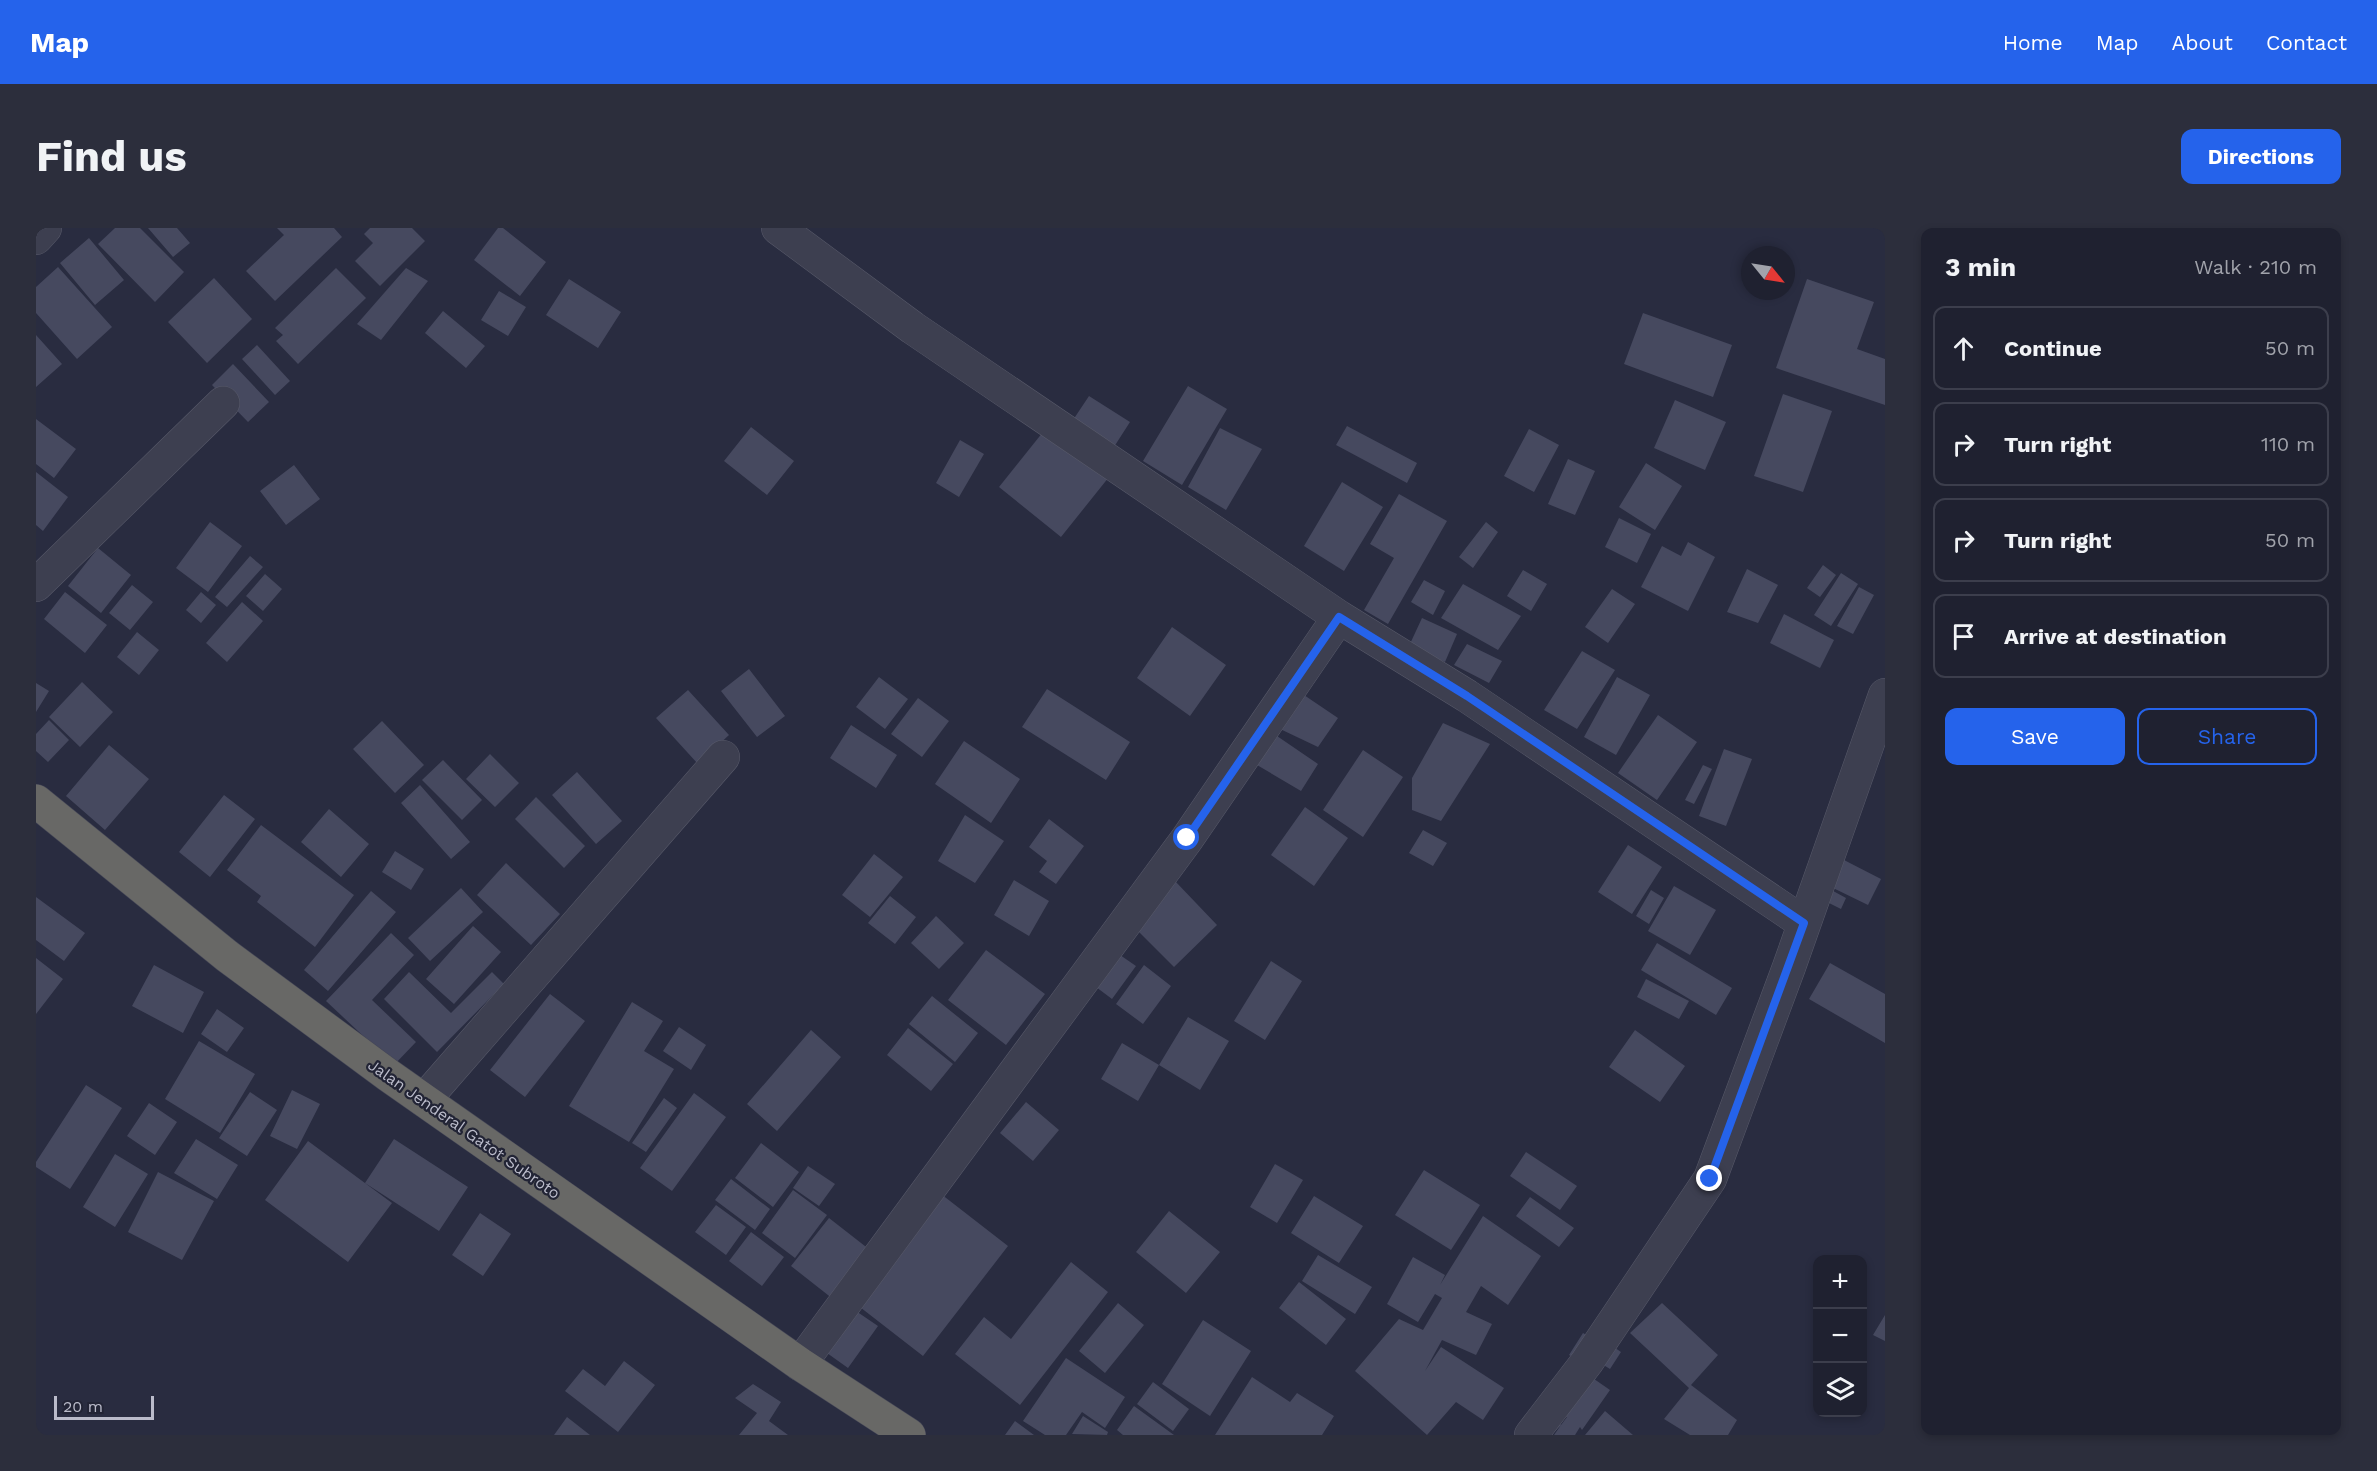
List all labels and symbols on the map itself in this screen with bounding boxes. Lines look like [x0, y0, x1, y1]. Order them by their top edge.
north arrow [1741, 246, 1795, 300]
route start [1173, 824, 1199, 850]
street label: Jalan Jenderal Gatot Subroto [364, 1055, 564, 1203]
route end [1696, 1165, 1722, 1191]
scale bar [54, 1393, 154, 1420]

